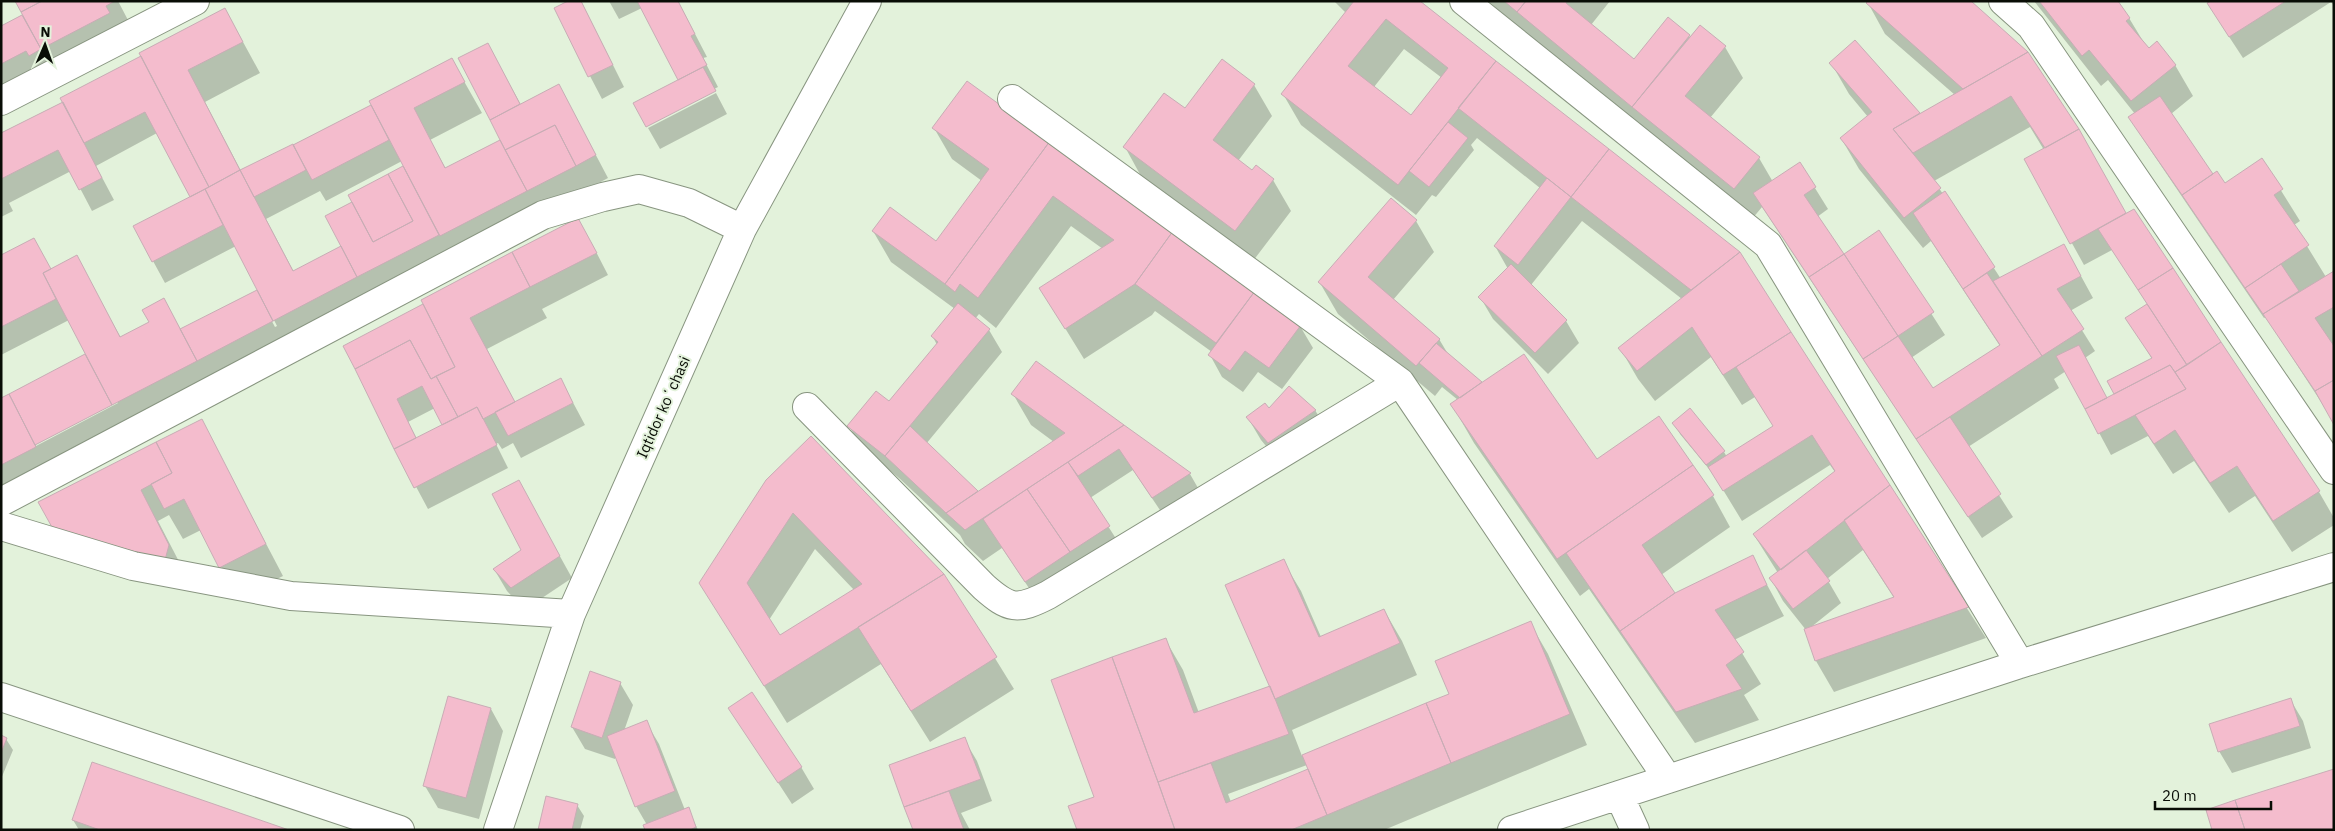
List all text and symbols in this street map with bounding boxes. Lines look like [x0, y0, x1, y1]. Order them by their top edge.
north arrow [20, 20, 70, 70]
text: N [40, 23, 51, 41]
street label: Iqtidor koʻchasi [632, 353, 694, 461]
scale bar [2155, 778, 2271, 810]
text: 20 m [2162, 786, 2197, 805]

